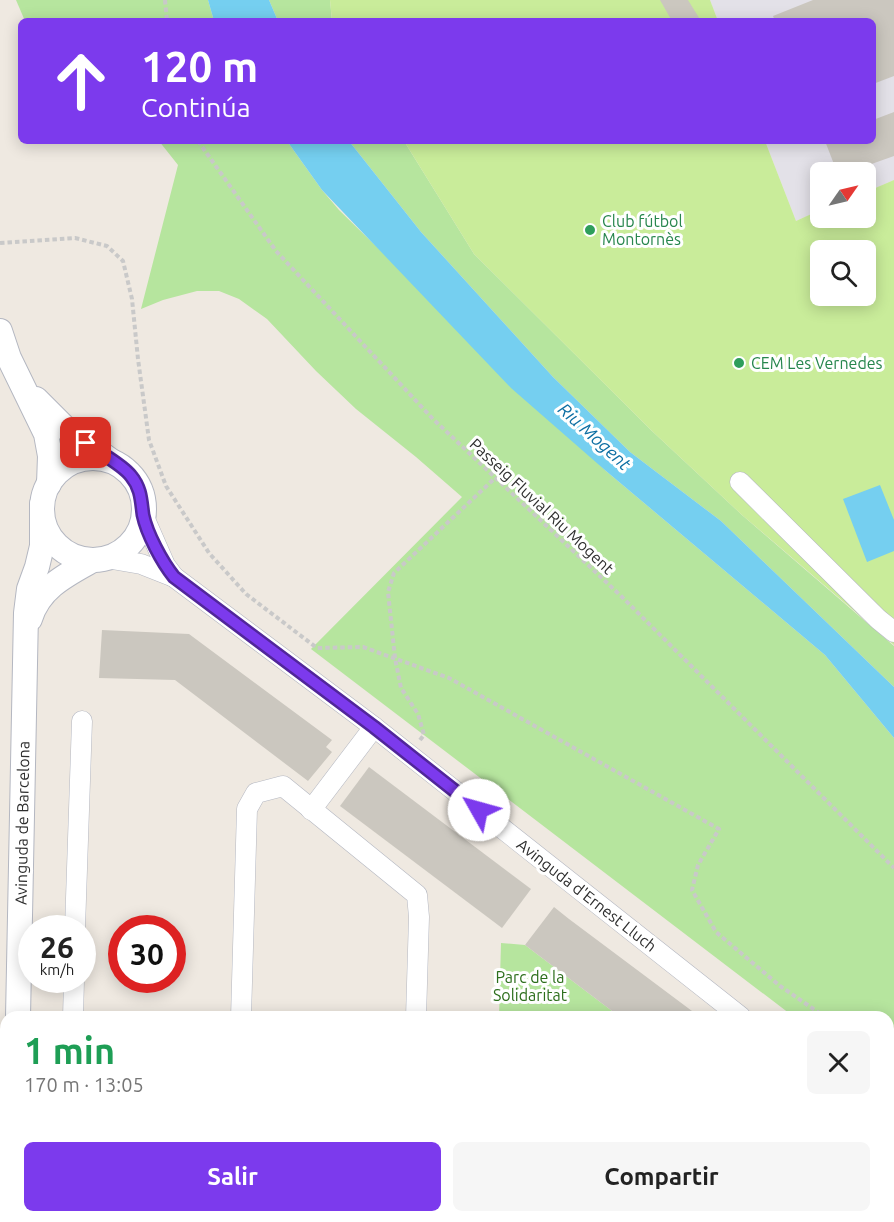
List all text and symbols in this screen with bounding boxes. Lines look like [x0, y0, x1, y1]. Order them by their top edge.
icon: ahead [42, 42, 120, 120]
text: 120 m [141, 43, 258, 90]
text: Continúa [141, 92, 251, 122]
north arrow [810, 162, 876, 228]
map controls [810, 162, 876, 306]
place label: Club fútbol Montornès [602, 212, 683, 248]
marker: Club fútbol Montornès [583, 223, 597, 237]
button: search [810, 240, 876, 306]
place label: CEM Les Vernedes [751, 354, 883, 372]
marker: CEM Les Vernedes [732, 356, 746, 370]
water label: Riu Mogent [555, 398, 636, 474]
pin [60, 417, 111, 468]
icon: arrive [69, 426, 102, 459]
street label: Passeig Fluvial Riu Mogent [466, 435, 618, 578]
street label: Avinguda de Barcelona [12, 741, 32, 905]
position arrow [447, 778, 511, 842]
street label: Avinguda d'Ernest Lluch [514, 835, 660, 955]
speed limit sign: 30 [108, 915, 186, 993]
text: 26 [40, 930, 74, 964]
text: km/h [40, 961, 74, 978]
park label: Parc de la Solidaritat [493, 968, 568, 1004]
text: 1 min [24, 1030, 115, 1071]
button: close [807, 1031, 870, 1094]
text: 170 m · 13:05 [24, 1073, 144, 1096]
button: Salir [24, 1142, 441, 1211]
button: Compartir [453, 1142, 870, 1211]

